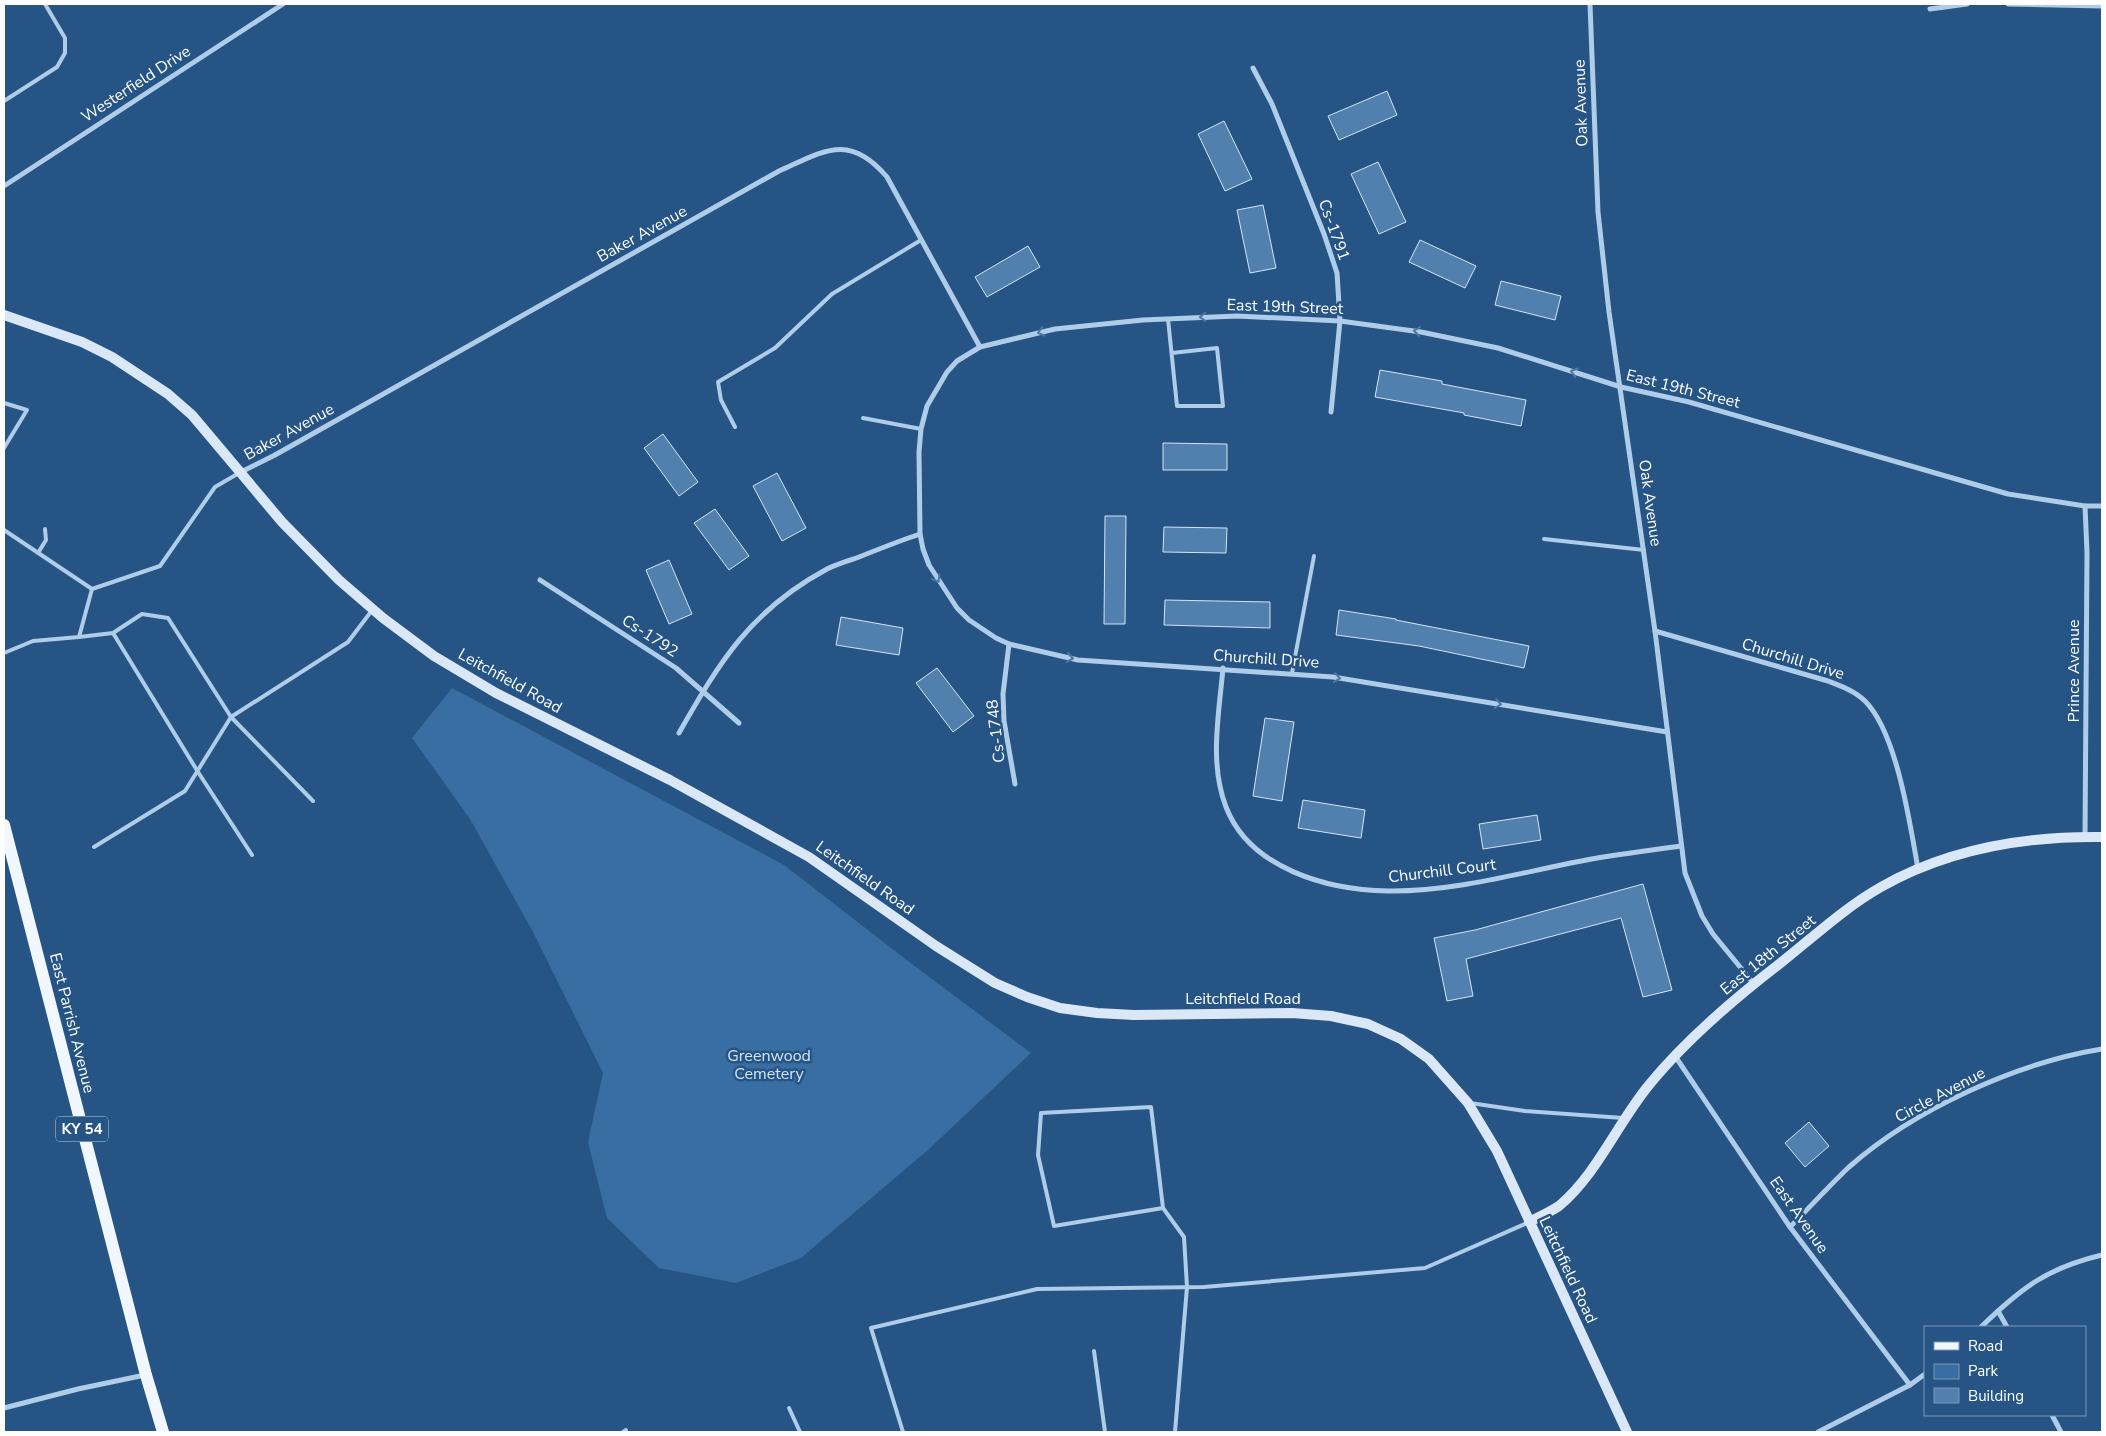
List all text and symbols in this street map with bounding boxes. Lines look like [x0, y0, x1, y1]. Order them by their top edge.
street label: Westerfield Drive [77, 40, 195, 128]
street label: Oak Avenue [1568, 59, 1594, 147]
street label: Cs-1791 [1313, 196, 1355, 264]
street label: Baker Avenue [593, 200, 691, 268]
street label: East 19th Street [1226, 294, 1344, 320]
one-way arrow [1199, 312, 1207, 323]
one-way arrow [1037, 326, 1046, 337]
one-way arrow [1413, 327, 1422, 337]
street label: East 19th Street [1624, 364, 1743, 414]
one-way arrow [1571, 368, 1579, 378]
street label: Baker Avenue [240, 398, 338, 466]
street label: Oak Avenue [1633, 458, 1667, 548]
one-way arrow [931, 573, 941, 582]
street label: Cs-1792 [617, 609, 683, 663]
street label: Prince Avenue [2063, 620, 2085, 722]
street label: Churchill Drive [1739, 633, 1847, 685]
street label: Leitchfield Road [454, 643, 566, 719]
street label: Churchill Drive [1212, 644, 1320, 674]
one-way arrow [1066, 653, 1075, 663]
one-way arrow [1333, 672, 1342, 682]
street label: Cs-1748 [981, 698, 1011, 764]
one-way arrow [1493, 698, 1502, 708]
street label: Leitchfield Road [811, 836, 919, 920]
street label: Churchill Court [1387, 853, 1497, 889]
street label: East 18th Street [1716, 909, 1821, 1000]
street label: East Parrish Avenue [44, 951, 100, 1095]
street label: Leitchfield Road [1185, 988, 1301, 1010]
park label: Greenwood Cemetery [727, 1045, 811, 1085]
street label: Circle Avenue [1891, 1062, 1989, 1128]
road number: KY 54 [56, 1116, 108, 1142]
street label: East Avenue [1764, 1172, 1834, 1258]
street label: Leitchfield Road [1534, 1213, 1602, 1327]
legend [1924, 1326, 2086, 1416]
text: Road [1968, 1336, 2003, 1356]
text: Park [1968, 1361, 1998, 1381]
text: Building [1968, 1386, 2024, 1406]

